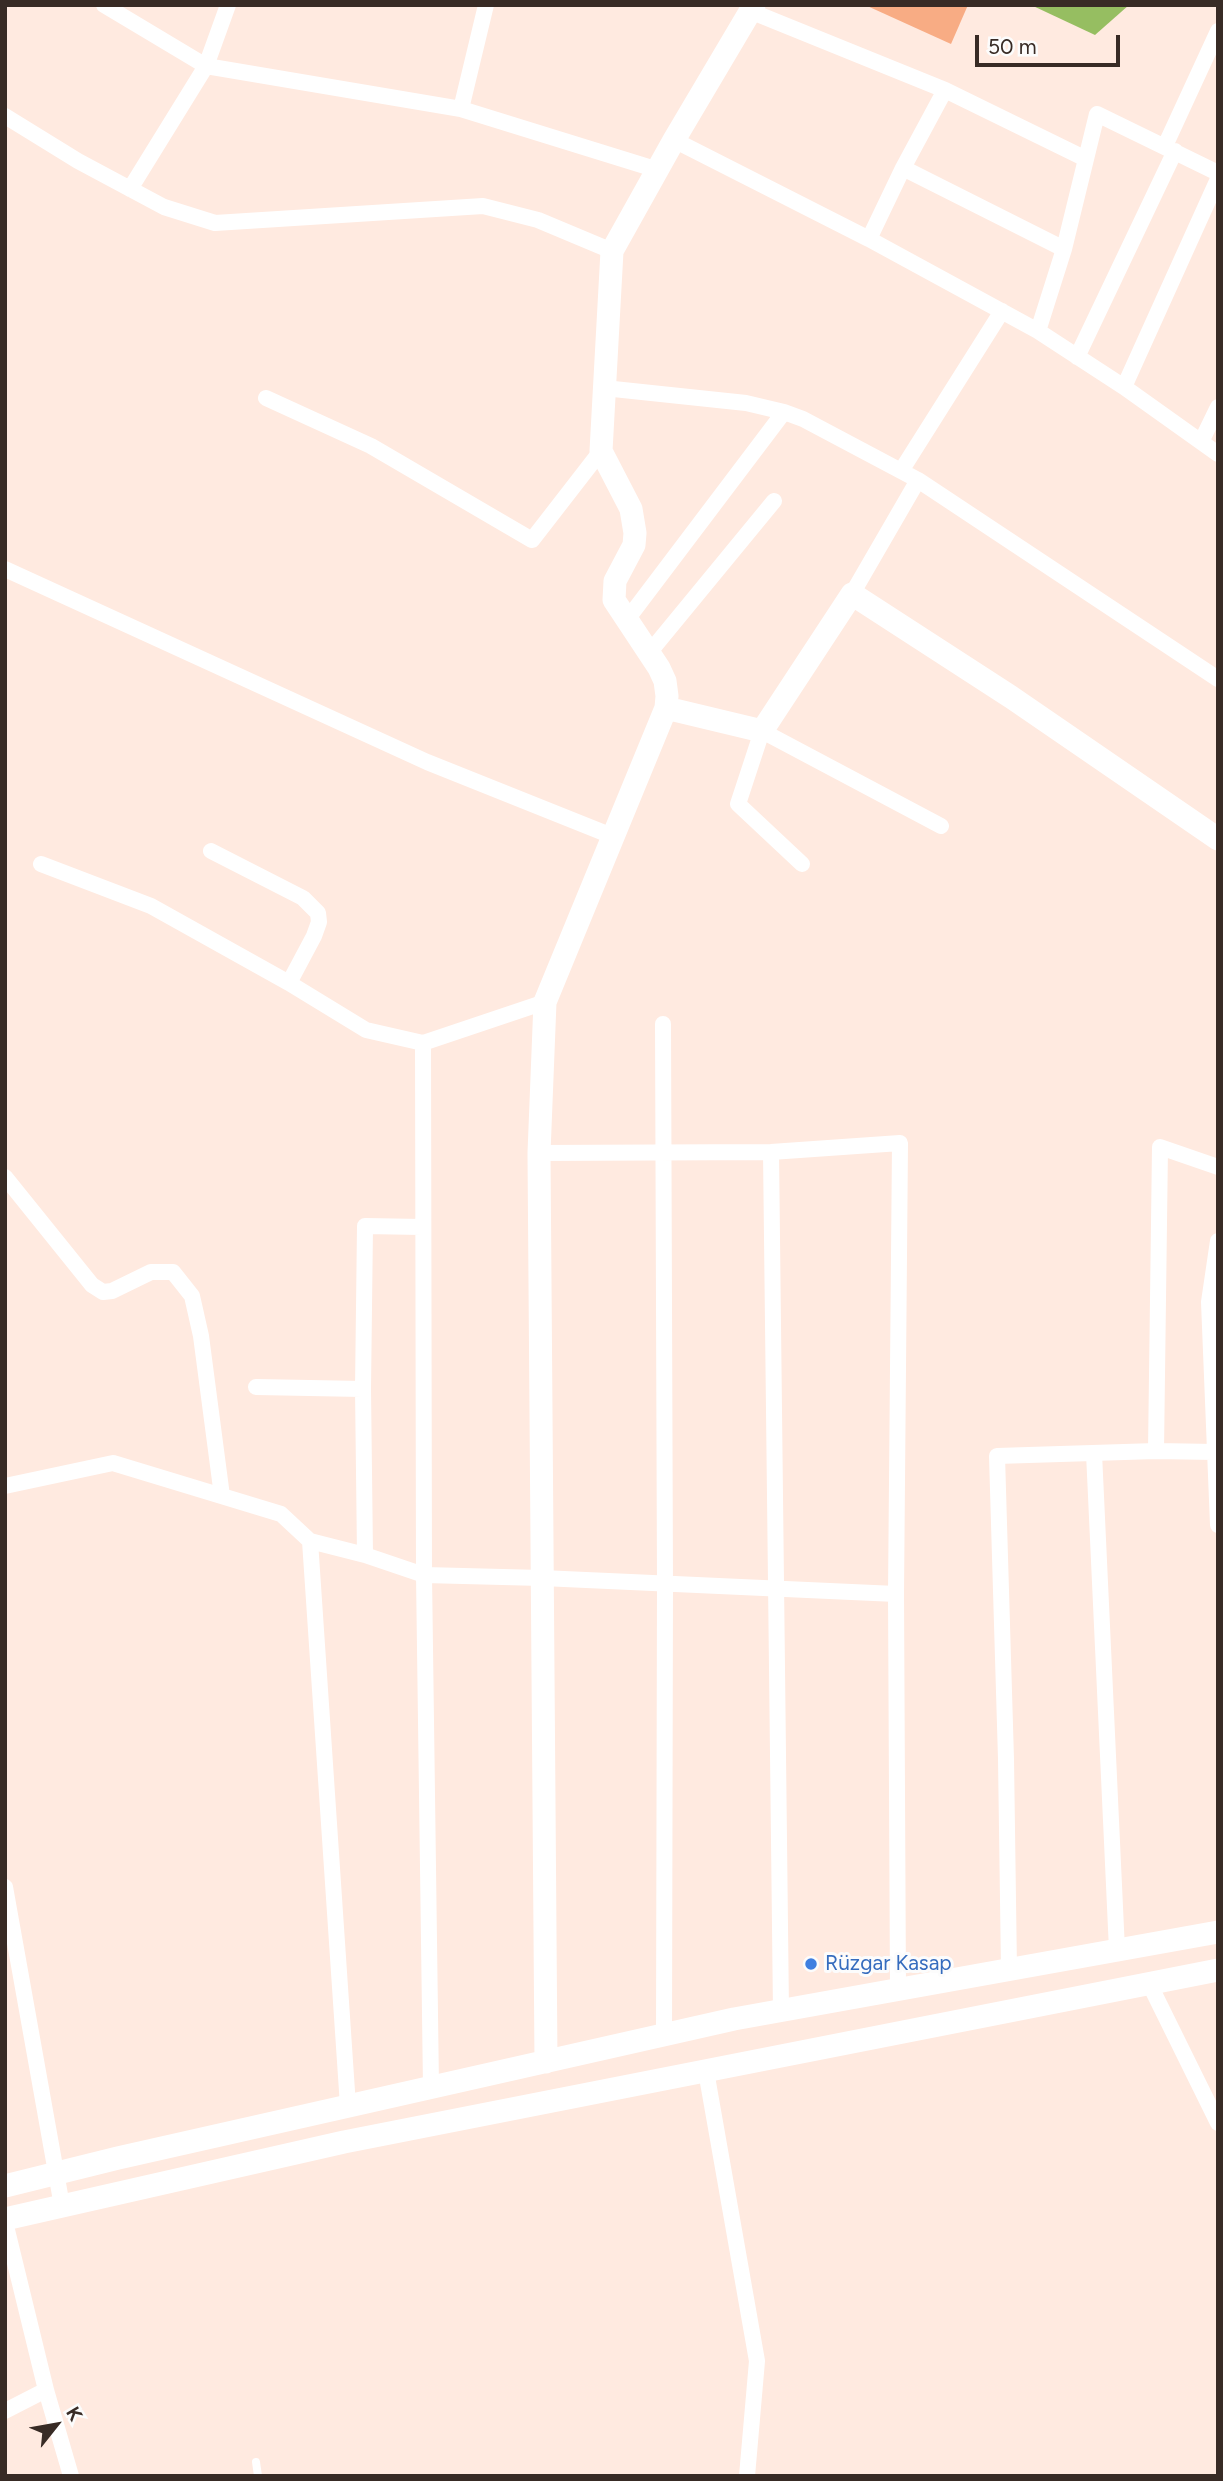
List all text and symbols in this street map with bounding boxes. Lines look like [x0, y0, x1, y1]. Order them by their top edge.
scale bar [978, 21, 1123, 65]
text: 50 m [988, 34, 1037, 59]
place label: Rüzgar Kasap [825, 1951, 952, 1977]
marker: Rüzgar Kasap [803, 1956, 819, 1972]
north arrow [21, 2390, 91, 2460]
text: K [61, 2403, 88, 2425]

